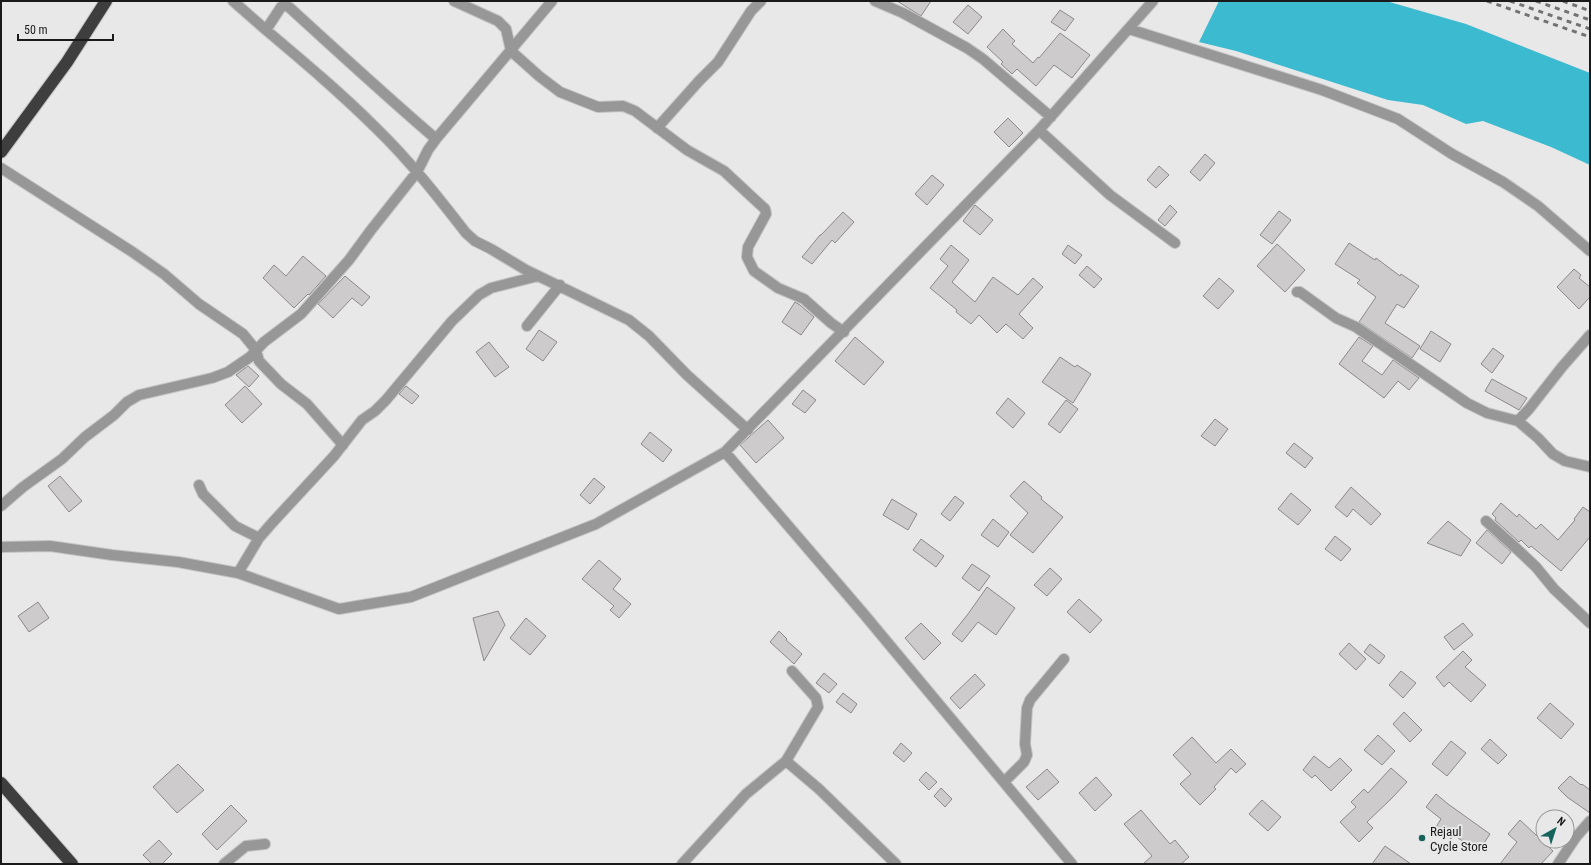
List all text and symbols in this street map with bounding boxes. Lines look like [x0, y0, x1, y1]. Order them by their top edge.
scale bar [18, 16, 113, 42]
text: 50 m [24, 23, 48, 37]
north arrow [1535, 809, 1575, 849]
text: N [1554, 814, 1568, 829]
place label: Rejaul Cycle Store [1430, 824, 1488, 854]
marker: Rejaul Cycle Store [1417, 833, 1427, 843]

